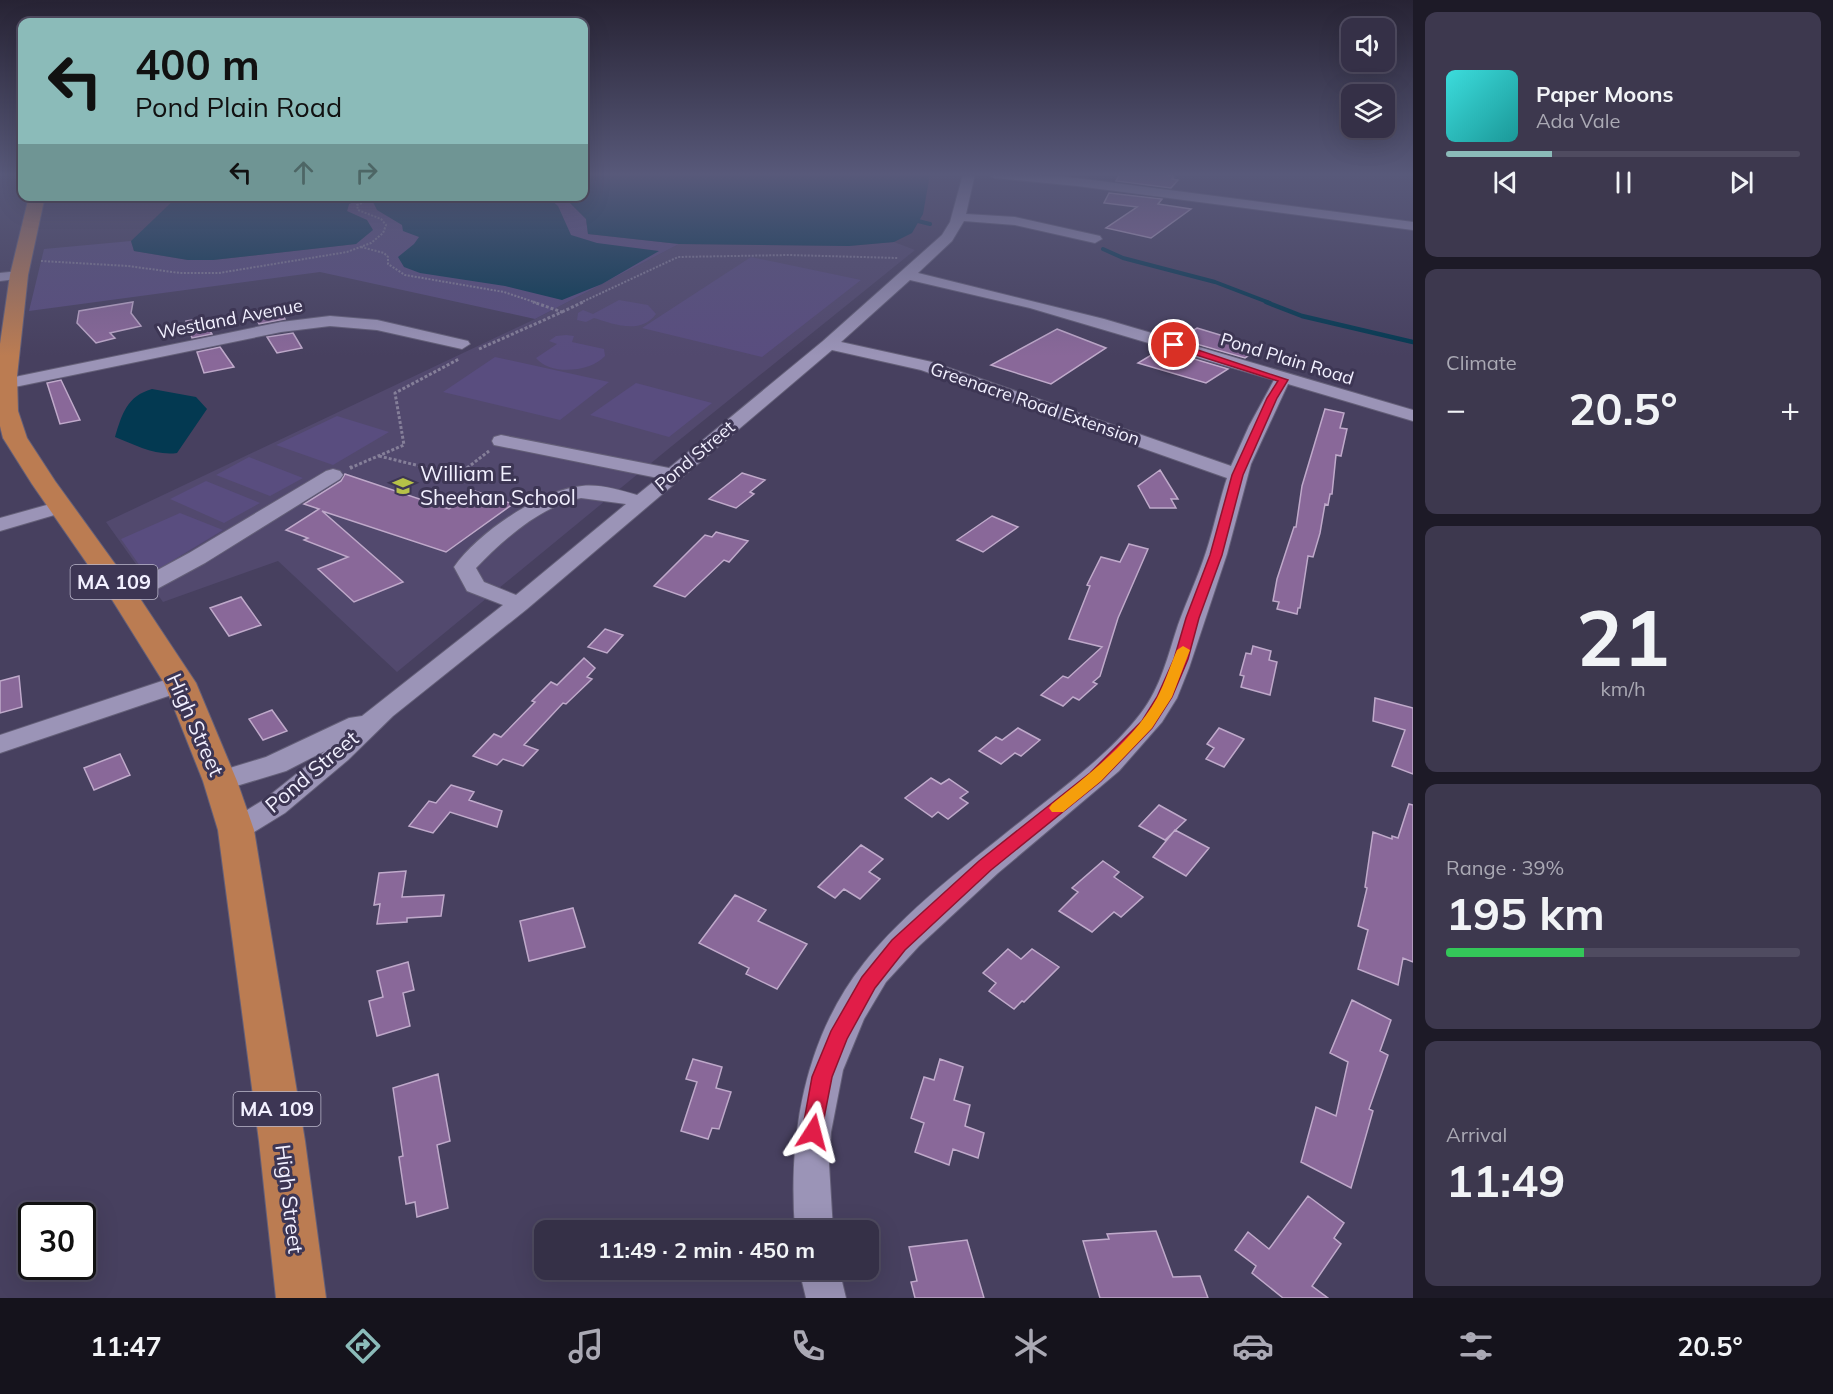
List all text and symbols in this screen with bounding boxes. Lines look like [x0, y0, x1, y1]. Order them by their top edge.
map controls [1341, 18, 1395, 138]
button: sound [1341, 18, 1395, 72]
text: 400 m [135, 38, 260, 91]
icon: left [36, 42, 114, 120]
text: Paper Moons [1536, 80, 1674, 108]
button: layers [1341, 84, 1395, 138]
text: Pond Plain Road [135, 90, 342, 124]
text: Ada Vale [1536, 108, 1620, 133]
icon: left [224, 156, 257, 189]
icon: ahead [287, 156, 320, 189]
icon: right [350, 156, 383, 189]
icon: previous [1489, 166, 1522, 199]
icon: pause [1607, 166, 1640, 199]
icon: next [1725, 166, 1758, 199]
street label: Westland Avenue [155, 293, 305, 344]
pin [1148, 319, 1199, 370]
street label: Pond Plain Road [1218, 327, 1357, 390]
icon: arrive [1157, 328, 1190, 361]
text: Climate [1446, 350, 1517, 375]
street label: Greenacre Road Extension [927, 357, 1143, 450]
text: 20.5° [1568, 380, 1678, 436]
text: − [1446, 388, 1466, 429]
text: + [1780, 388, 1800, 429]
street label: Pond Street [650, 415, 739, 496]
place label: William E. Sheehan School [420, 460, 576, 510]
school or university icon: William E. Sheehan School [391, 474, 415, 498]
road number: MA 109 [70, 565, 158, 599]
text: 21 [1576, 588, 1670, 686]
street label: High Street [162, 669, 230, 780]
text: km/h [1600, 676, 1646, 701]
street label: Pond Street [259, 725, 363, 818]
text: Range · 39% [1446, 855, 1564, 880]
text: 195 km [1446, 885, 1605, 941]
road number: MA 109 [234, 1092, 320, 1126]
position arrow [781, 1100, 845, 1164]
text: Arrival [1446, 1122, 1507, 1147]
street label: High Street [270, 1143, 310, 1255]
text: 11:49 [1446, 1152, 1565, 1208]
speed limit sign: 30 [18, 1202, 96, 1280]
text: 11:49 · 2 min · 450 m [598, 1236, 815, 1264]
icon: directions [342, 1325, 384, 1367]
icon: music [565, 1325, 607, 1367]
icon: phone [787, 1325, 829, 1367]
icon: climate [1010, 1325, 1052, 1367]
icon: car [1232, 1325, 1274, 1367]
icon: filters [1455, 1325, 1497, 1367]
text: 11:47 [90, 1329, 162, 1363]
text: 20.5° [1677, 1329, 1743, 1363]

